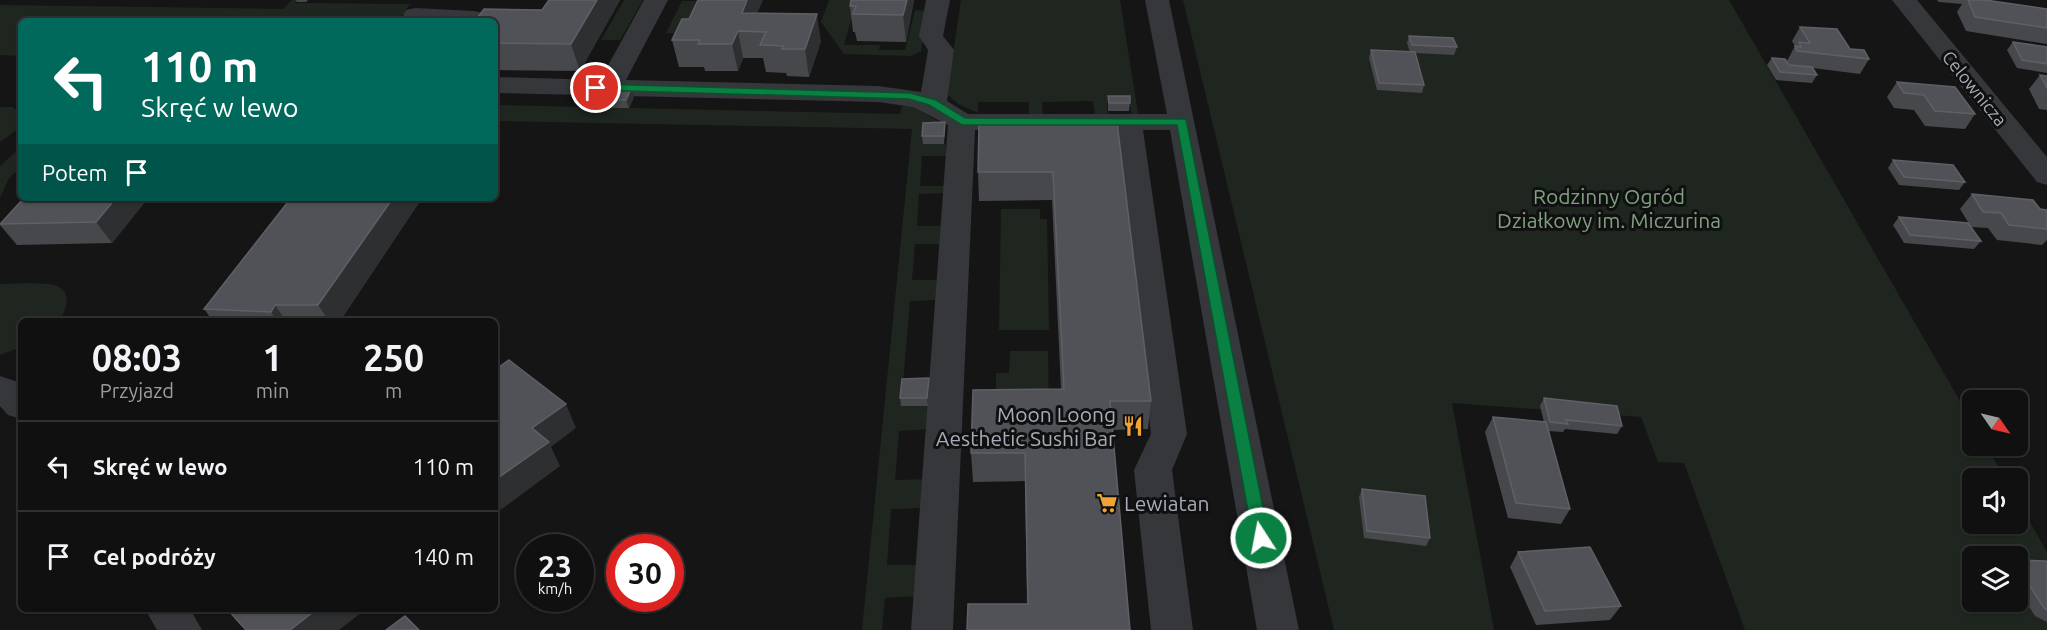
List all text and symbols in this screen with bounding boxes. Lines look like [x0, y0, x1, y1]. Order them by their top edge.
icon: left [42, 42, 120, 120]
text: 110 m [141, 43, 258, 90]
street label: Celownicza [1939, 46, 2011, 130]
pin [570, 62, 621, 113]
icon: arrive [579, 71, 612, 104]
text: Skręć w lewo [141, 92, 298, 122]
icon: arrive [120, 156, 153, 189]
text: Potem [42, 160, 108, 185]
park label: Rodzinny Ogród Działkowy im. Miczurina [1497, 184, 1721, 232]
text: 08:03 [92, 337, 182, 378]
text: 1 [262, 337, 283, 378]
text: 250 [363, 337, 424, 378]
text: Przyjazd [100, 379, 174, 402]
text: min [256, 379, 289, 402]
text: m [385, 379, 402, 402]
north arrow [1962, 390, 2028, 456]
map controls [1962, 390, 2028, 612]
place label: Moon Loong Aesthetic Sushi Bar [936, 402, 1116, 450]
restaurant icon: Moon Loong Aesthetic Sushi Bar [1121, 414, 1145, 438]
icon: left [42, 450, 75, 483]
text: Skręć w lewo [93, 454, 227, 479]
text: 110 m [413, 454, 474, 479]
button: sound [1962, 468, 2028, 534]
supermarket icon: Lewiatan [1095, 491, 1119, 515]
place label: Lewiatan [1124, 491, 1209, 515]
position arrow [1229, 506, 1293, 570]
speed limit sign: 30 [606, 534, 684, 612]
icon: arrive [42, 540, 75, 573]
text: Cel podróży [93, 544, 216, 569]
text: 140 m [413, 544, 474, 569]
button: layers [1962, 546, 2028, 612]
text: 23 [538, 549, 572, 583]
text: km/h [538, 580, 572, 597]

